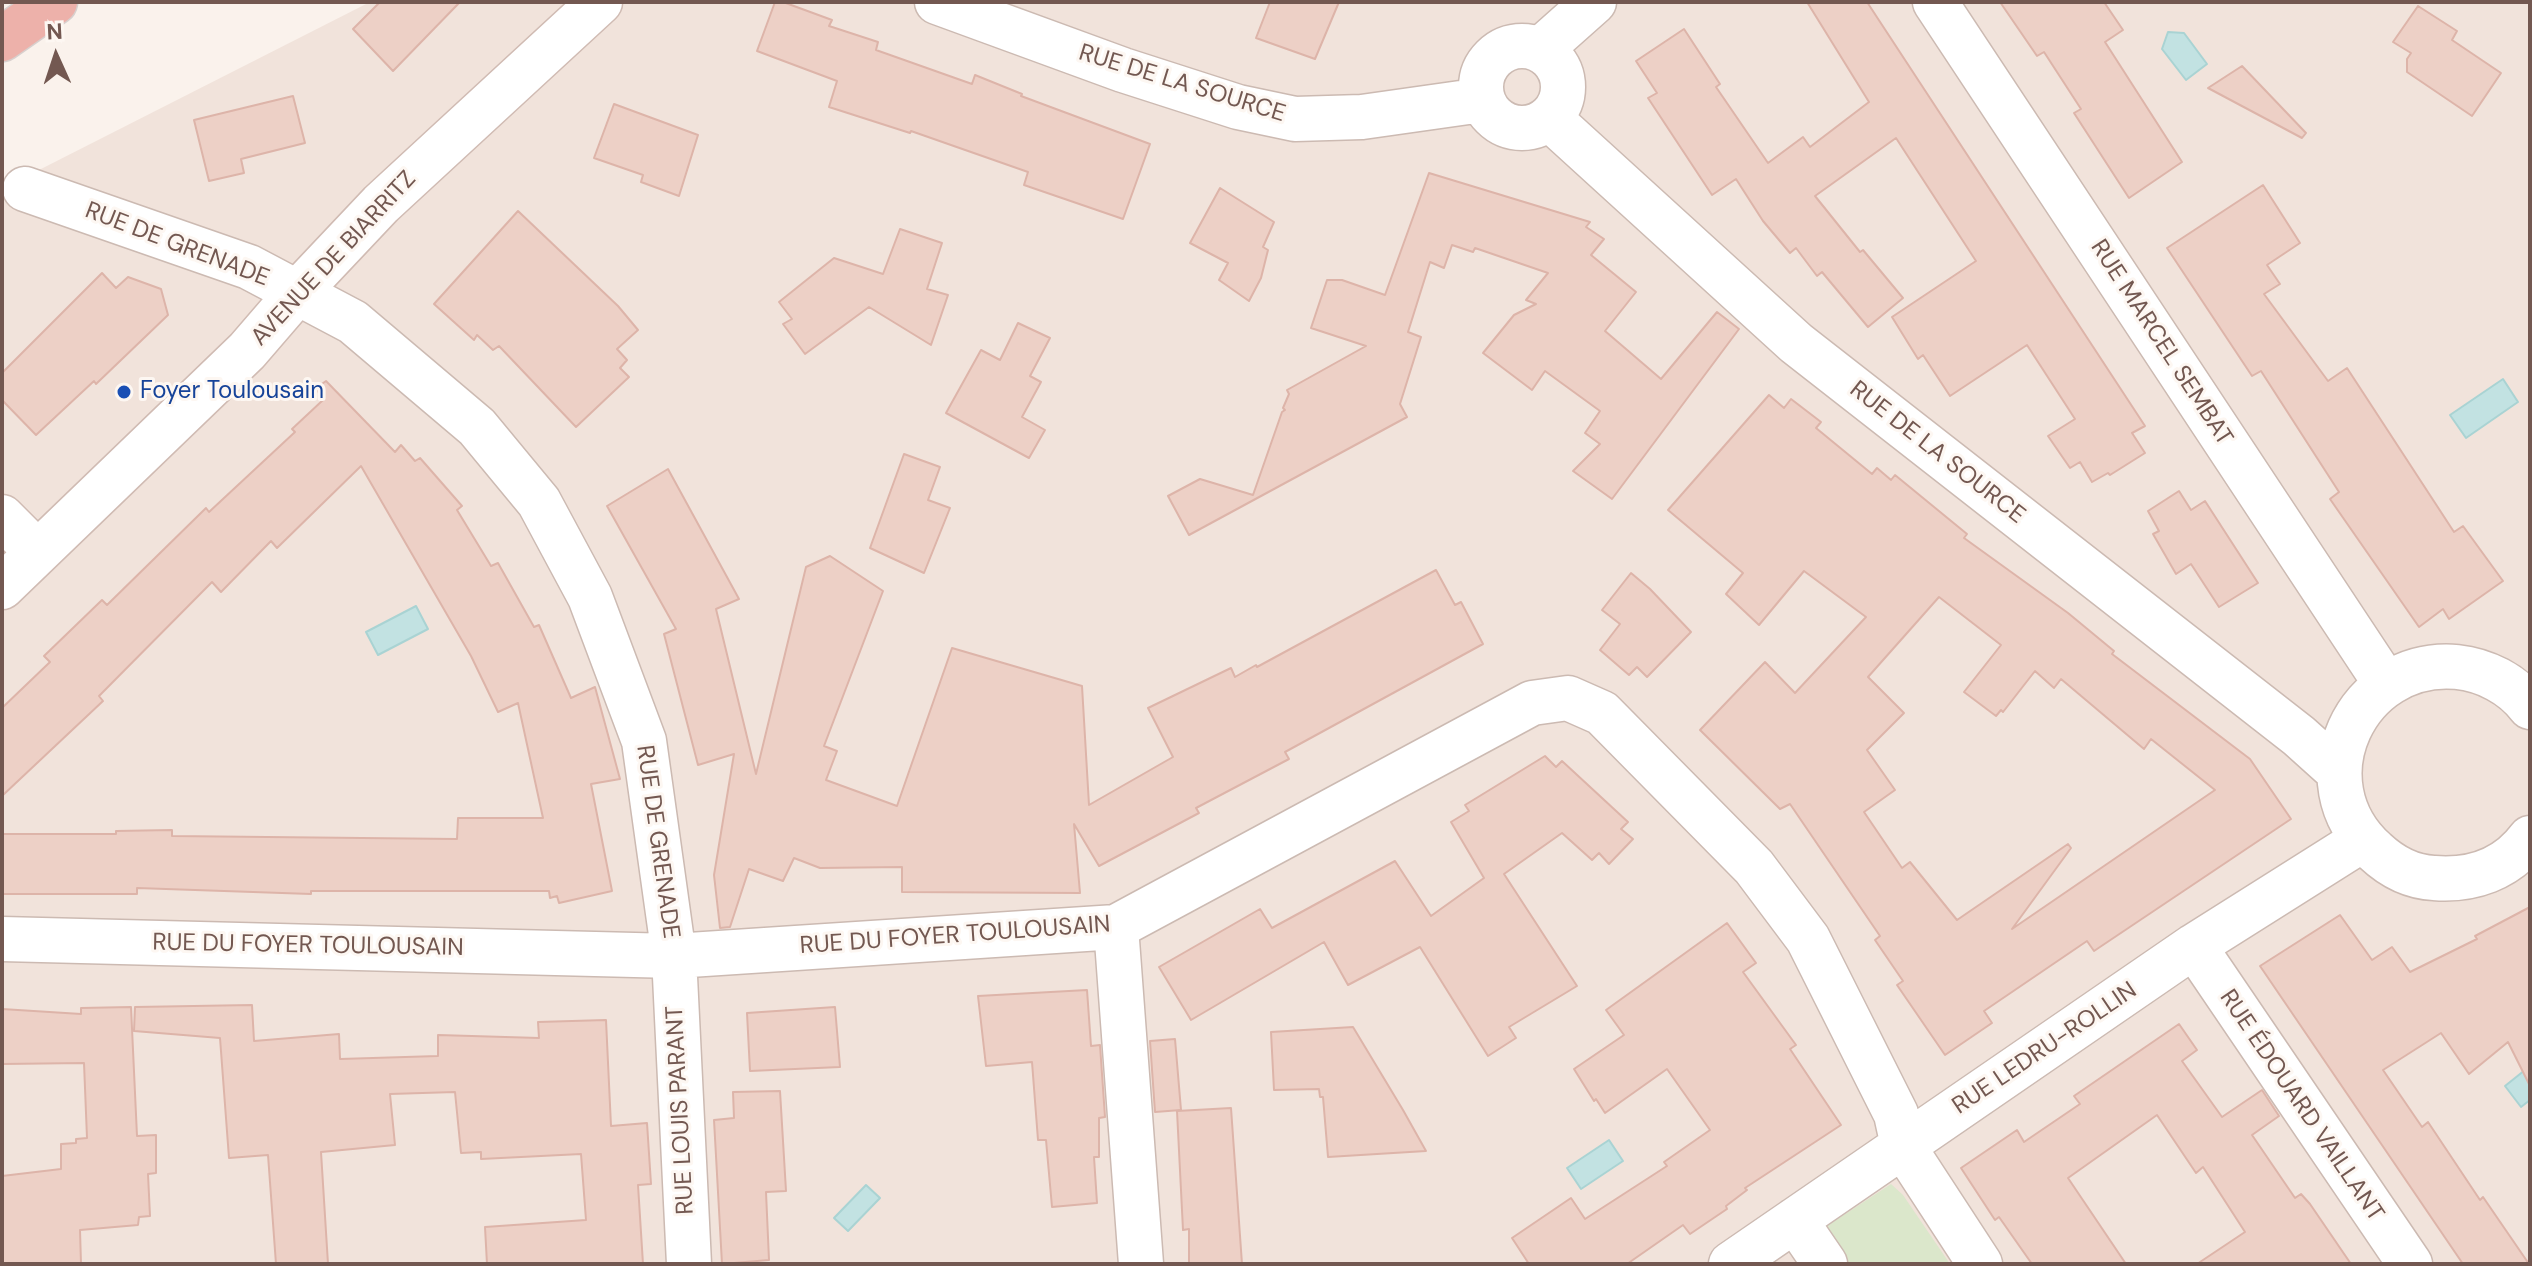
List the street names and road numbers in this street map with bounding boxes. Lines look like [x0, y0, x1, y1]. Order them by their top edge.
street label: RUE DE LA SOURCE [1075, 39, 1289, 129]
street label: AVENUE DE BIARRITZ [246, 166, 422, 352]
street label: RUE DE GRENADE [81, 197, 273, 293]
street label: RUE MARCEL SEMBAT [2084, 235, 2238, 451]
street label: RUE DE LA SOURCE [1844, 376, 2030, 530]
street label: RUE DE GRENADE [629, 743, 685, 941]
street label: RUE DU FOYER TOULOUSAIN [799, 911, 1111, 961]
street label: RUE DU FOYER TOULOUSAIN [152, 929, 464, 963]
street label: RUE LEDRU-ROLLIN [1947, 977, 2143, 1121]
street label: RUE ÉDOUARD VAILLANT [2213, 985, 2389, 1227]
street label: RUE LOUIS PARANT [661, 1005, 701, 1215]

